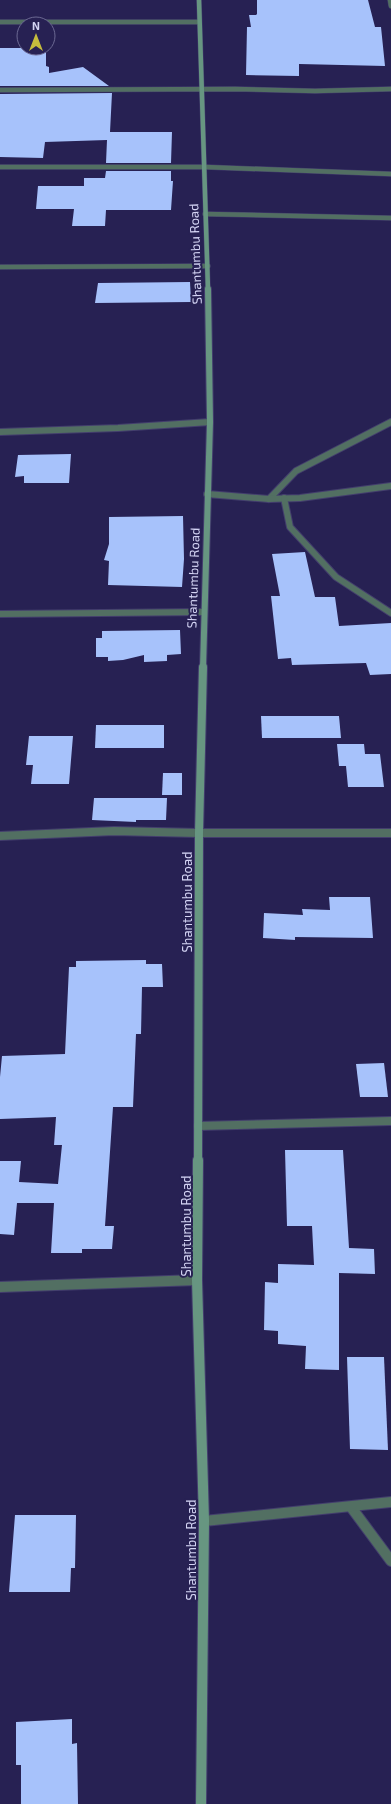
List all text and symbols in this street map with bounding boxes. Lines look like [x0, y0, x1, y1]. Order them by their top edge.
north arrow [16, 16, 56, 56]
text: N [32, 19, 40, 32]
street label: Shantumbu Road [185, 203, 205, 305]
street label: Shantumbu Road [183, 527, 203, 629]
street label: Shantumbu Road [179, 852, 195, 952]
street label: Shantumbu Road [178, 1176, 194, 1276]
street label: Shantumbu Road [183, 1500, 199, 1600]

